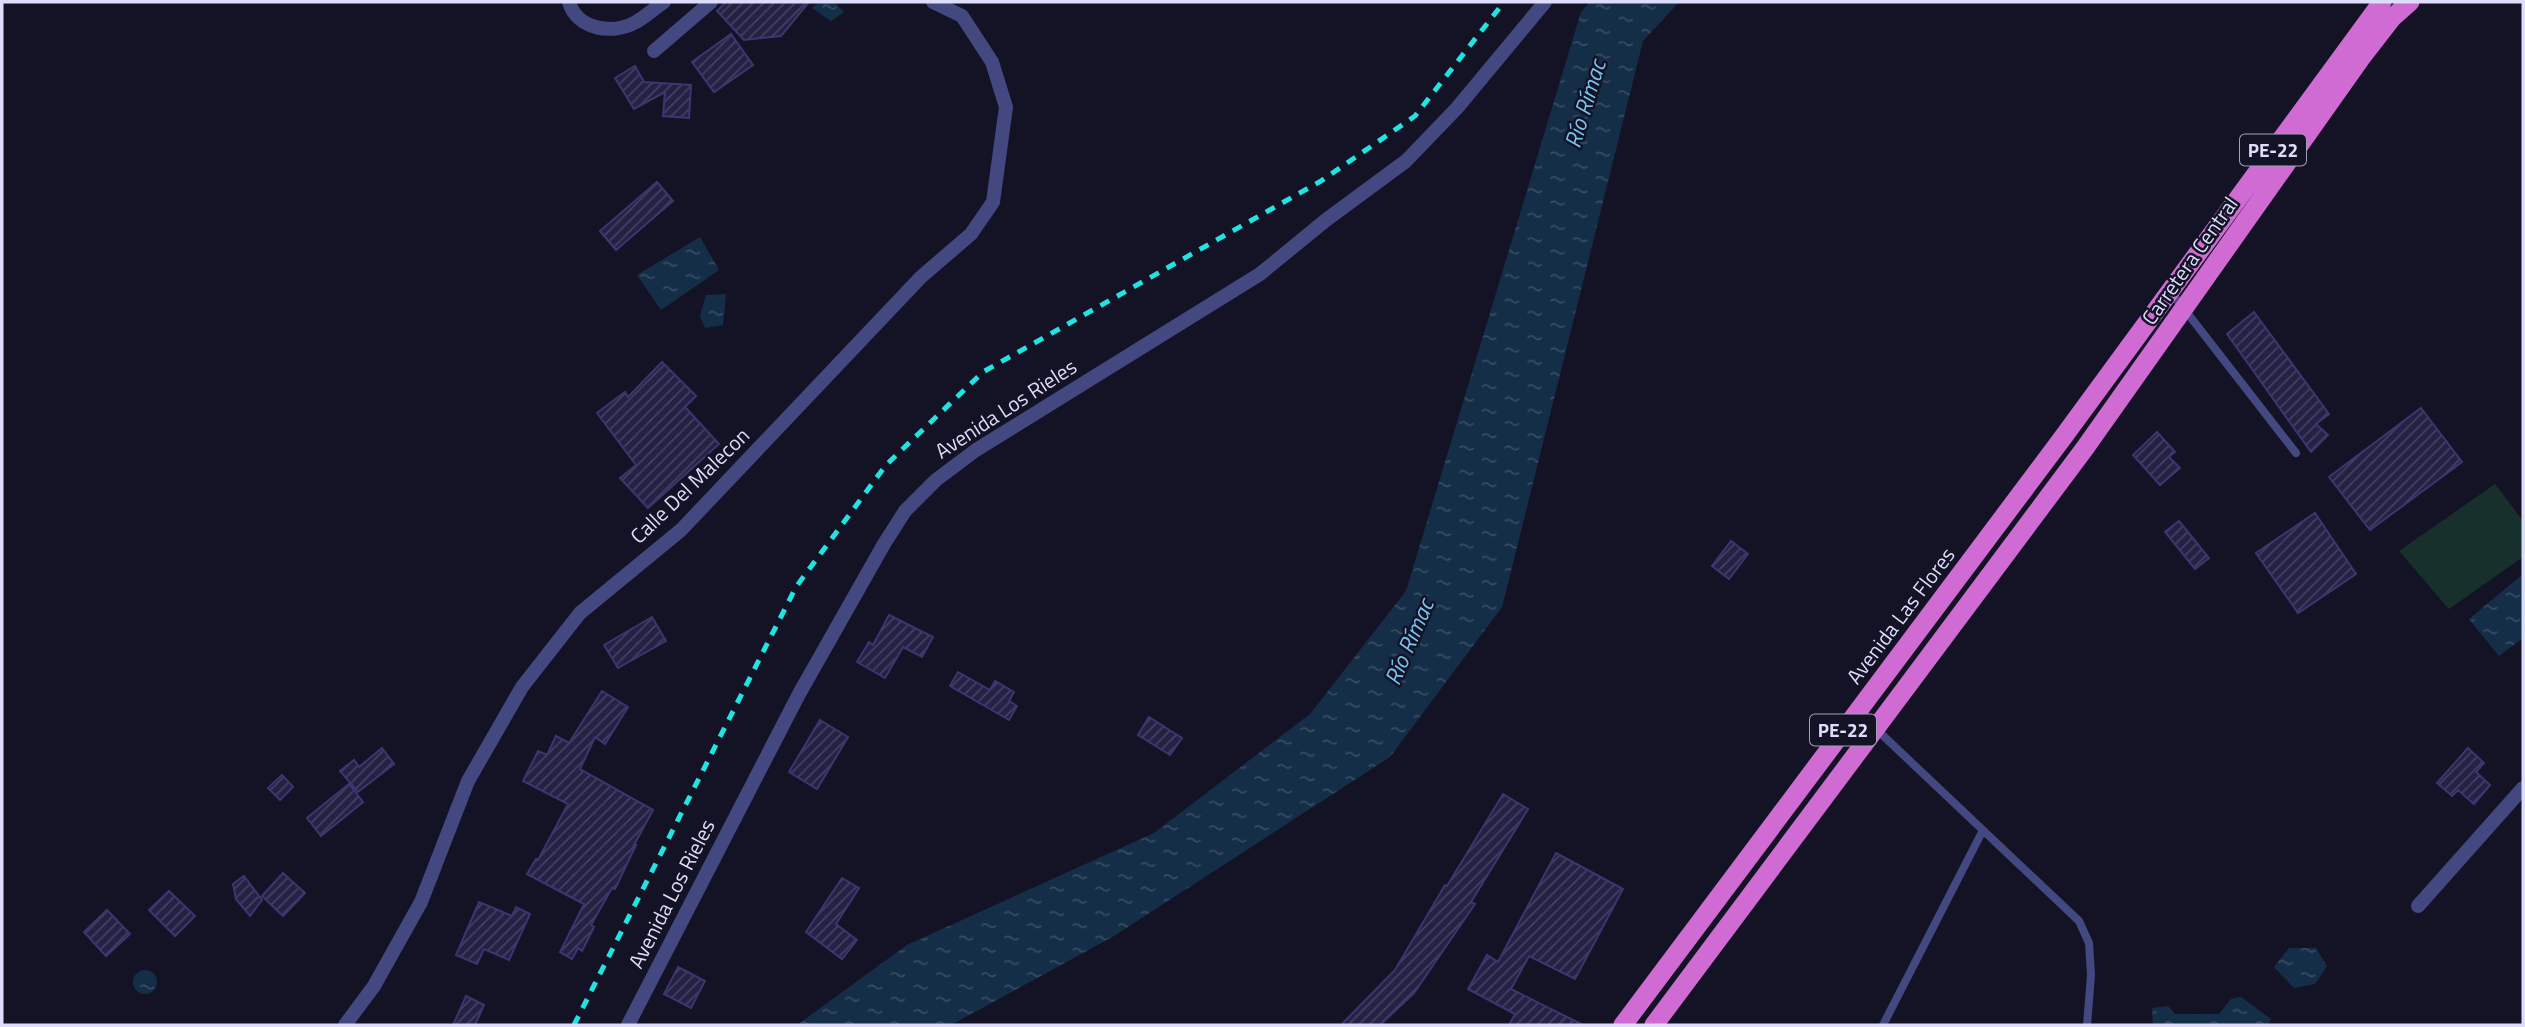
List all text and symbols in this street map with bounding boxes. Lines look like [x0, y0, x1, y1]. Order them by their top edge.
water label: Río Rímac [1555, 53, 1615, 152]
road number: PE-22 [2240, 134, 2306, 166]
street label: Carretera Central [2133, 190, 2245, 331]
street label: Avenida Los Rieles [928, 350, 1083, 466]
street label: Calle Del Malecon [622, 420, 756, 551]
street label: Avenida Las Flores [1838, 540, 1962, 691]
water label: Río Rímac [1375, 591, 1443, 690]
road number: PE-22 [1810, 715, 1876, 746]
street label: Avenida Los Rieles [620, 813, 722, 974]

